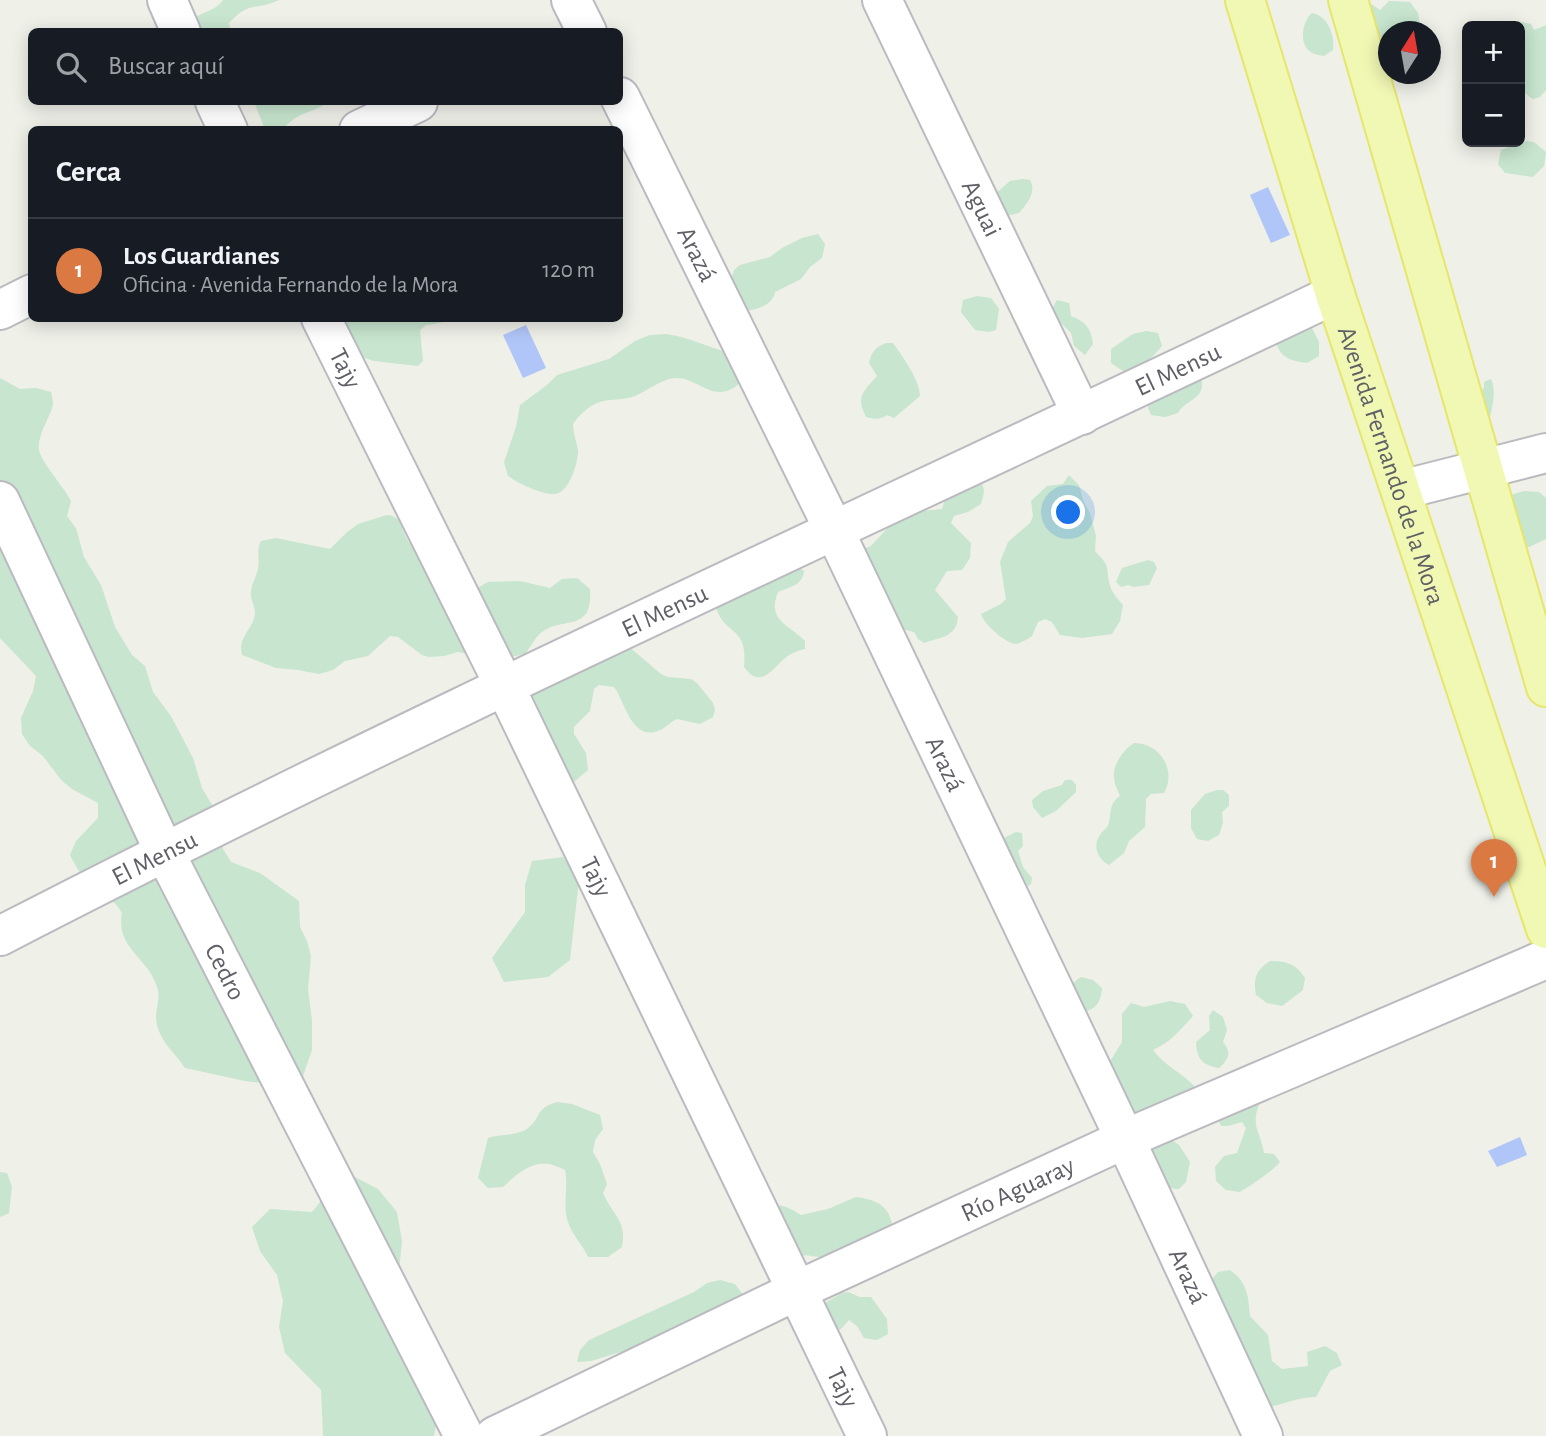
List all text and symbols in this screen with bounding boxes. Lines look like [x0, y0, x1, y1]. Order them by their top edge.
north arrow [1378, 21, 1441, 84]
map controls [1462, 21, 1525, 147]
button: + [1462, 21, 1525, 84]
search box [28, 28, 623, 105]
icon: search [52, 48, 90, 86]
text: Buscar aquí [108, 53, 224, 79]
button: − [1462, 84, 1525, 147]
text: Cerca [56, 157, 121, 187]
street label: Aguai [957, 176, 1006, 241]
street label: Arazá [672, 223, 721, 286]
text: Los Guardianes [123, 243, 280, 269]
text: 1 [75, 259, 83, 282]
text: 120 m [542, 259, 595, 282]
text: Oficina · Avenida Fernando de la Mora [123, 274, 458, 297]
street label: Avenida Fernando de la Mora [1333, 323, 1449, 608]
street label: El Mensu [1131, 338, 1225, 401]
street label: Tajy [324, 344, 366, 393]
your location [1051, 495, 1085, 529]
street label: El Mensu [618, 580, 712, 642]
street label: Arazá [921, 733, 969, 796]
street label: El Mensu [108, 826, 201, 891]
pin: 1 [1471, 839, 1517, 897]
street label: Tajy [575, 853, 616, 901]
street label: Cedro [200, 940, 250, 1004]
street label: Río Aguaray [957, 1152, 1078, 1227]
street label: Arazá [1164, 1245, 1212, 1308]
street label: Tajy [822, 1363, 863, 1412]

